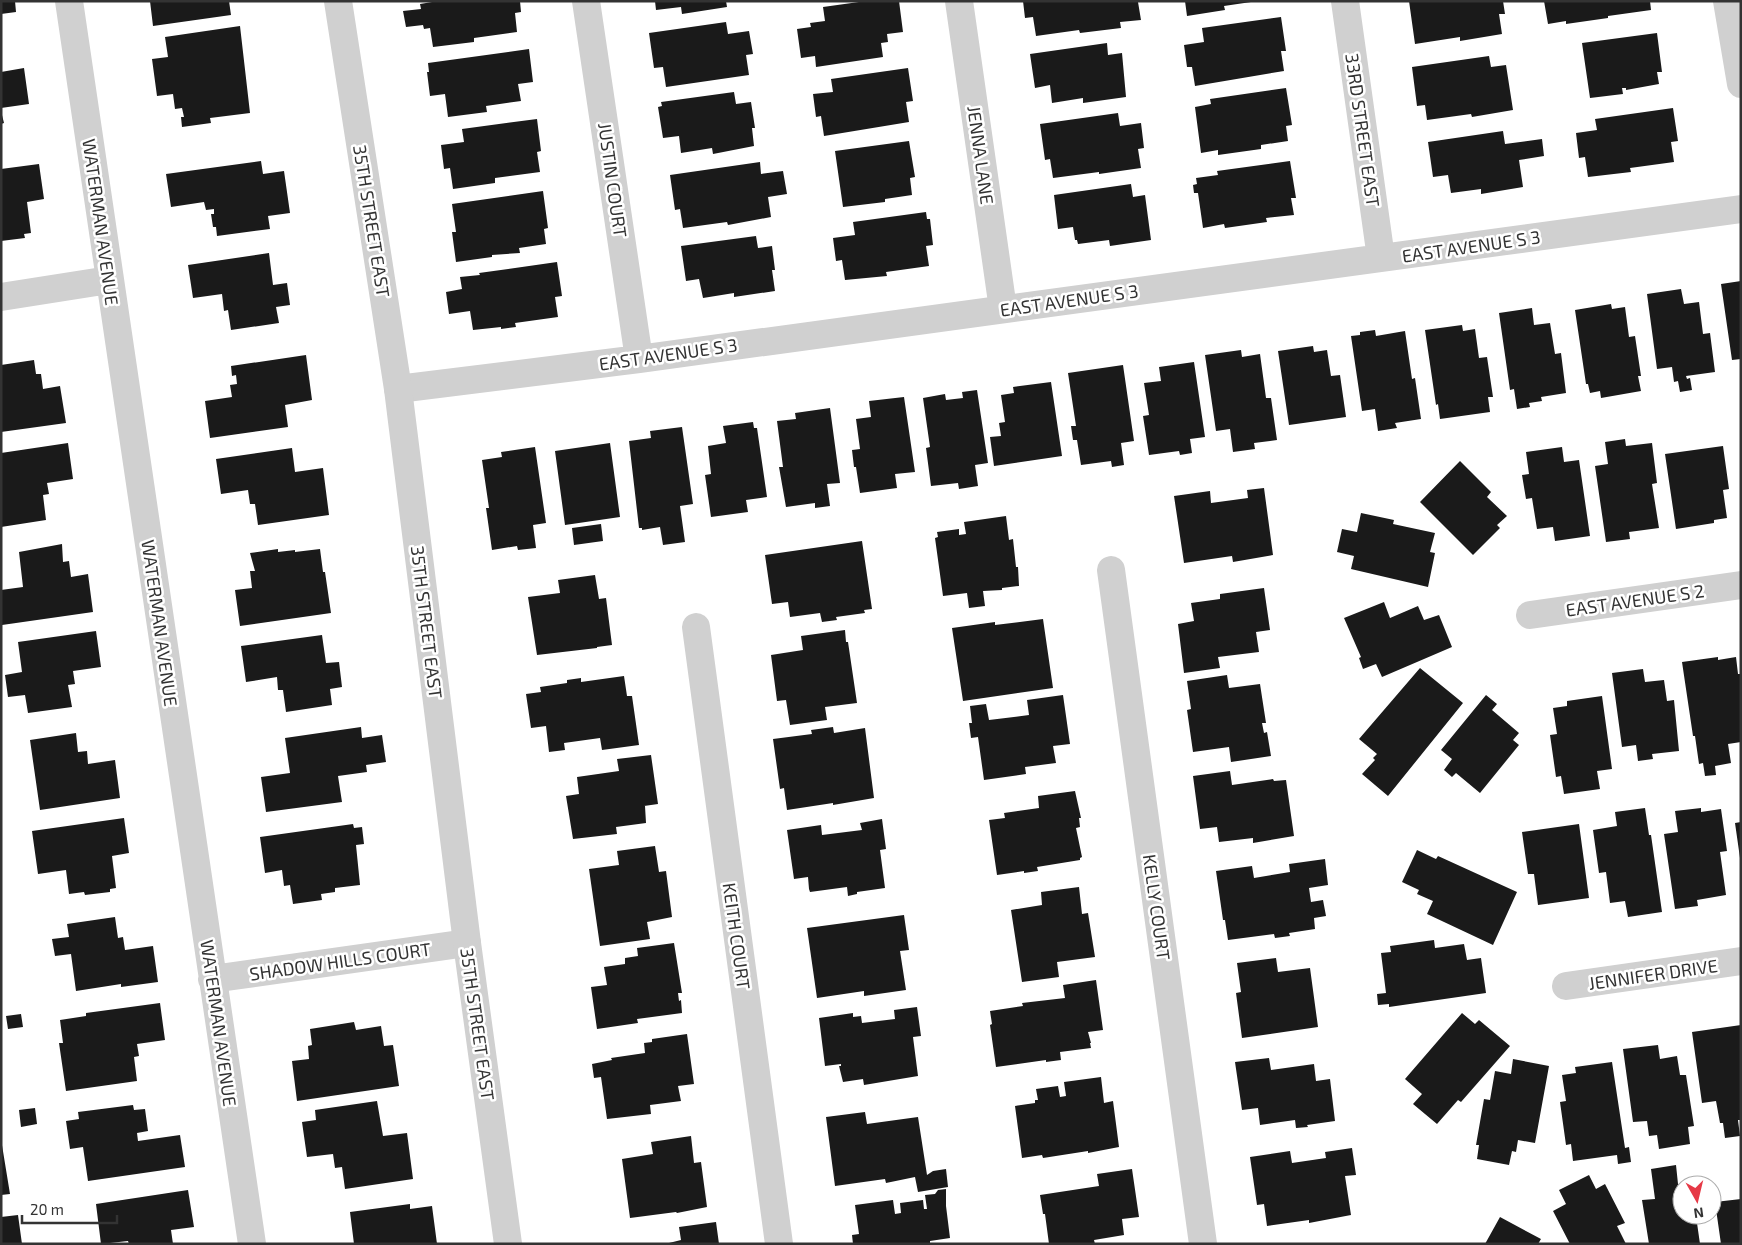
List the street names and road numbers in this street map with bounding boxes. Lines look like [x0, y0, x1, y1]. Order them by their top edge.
street label: 33RD STREET EAST [1341, 52, 1385, 209]
street label: JENNA LANE [963, 104, 999, 206]
street label: JUSTIN COURT [594, 121, 632, 239]
street label: WATERMAN AVENUE [78, 137, 124, 307]
street label: 35TH STREET EAST [349, 143, 395, 299]
street label: EAST AVENUE S 3 [1400, 225, 1542, 267]
street label: EAST AVENUE S 3 [998, 279, 1140, 321]
street label: EAST AVENUE S 3 [597, 333, 739, 375]
street label: WATERMAN AVENUE [137, 538, 183, 708]
street label: 35TH STREET EAST [407, 544, 447, 700]
street label: EAST AVENUE S 2 [1564, 579, 1706, 621]
street label: KELLY COURT [1139, 853, 1175, 962]
street label: KEITH COURT [719, 881, 755, 991]
street label: SHADOW HILLS COURT [248, 937, 433, 985]
street label: WATERMAN AVENUE [196, 938, 242, 1108]
street label: 35TH STREET EAST [456, 946, 500, 1102]
street label: JENNIFER DRIVE [1587, 954, 1719, 994]

